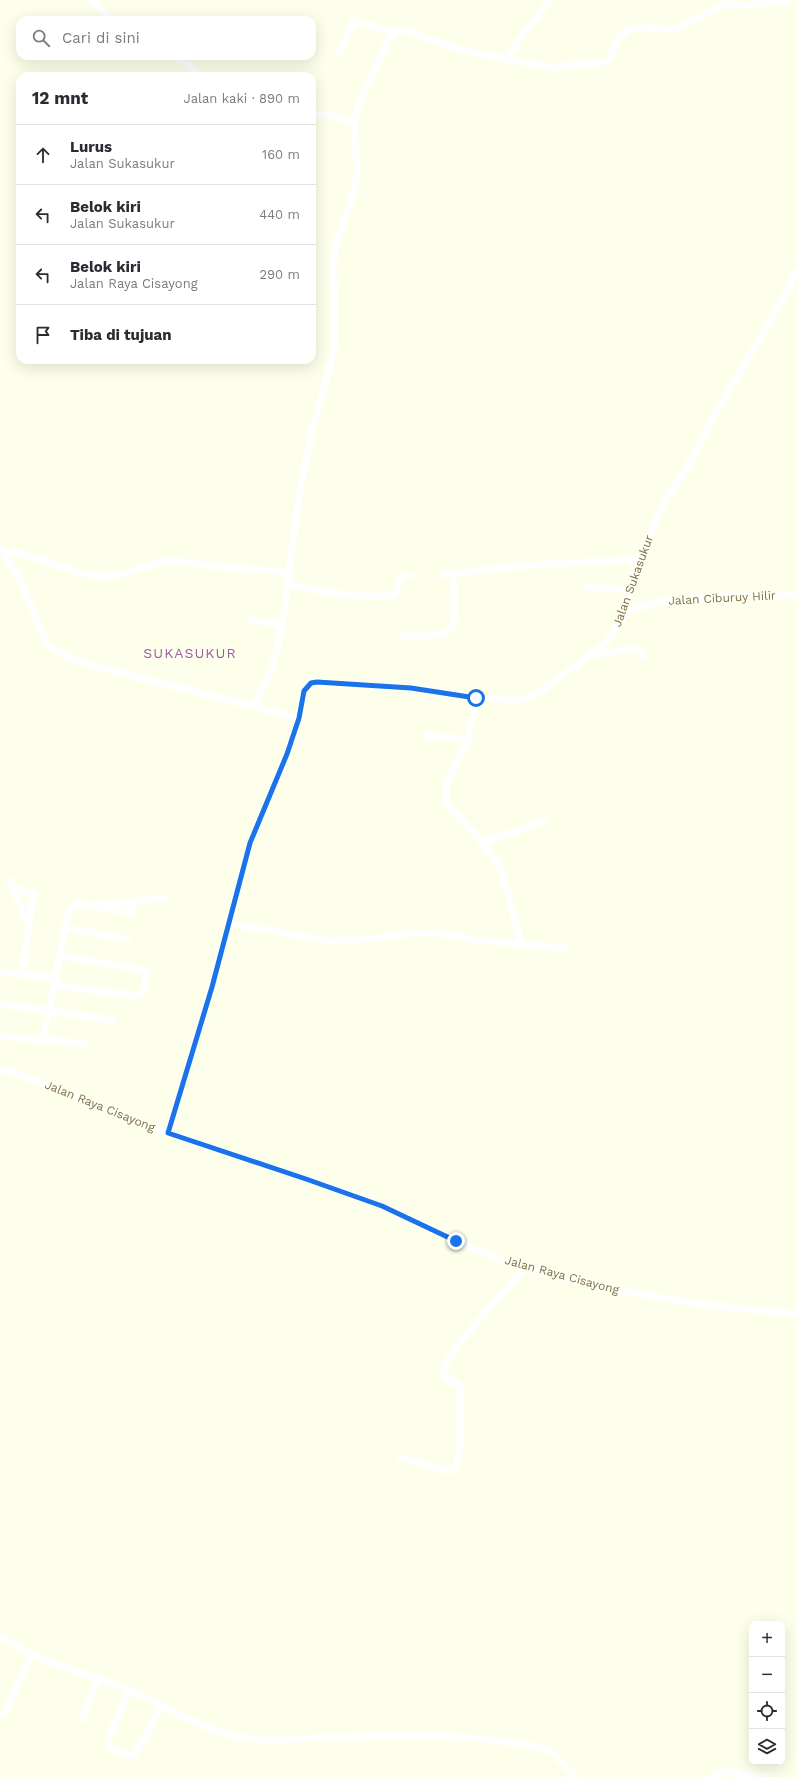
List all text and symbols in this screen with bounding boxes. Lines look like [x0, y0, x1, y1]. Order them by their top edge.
search box [16, 16, 316, 60]
icon: search [30, 27, 52, 49]
text: Cari di sini [62, 29, 140, 47]
text: 12 mnt [32, 88, 88, 108]
text: Jalan kaki · 890 m [184, 91, 300, 106]
text: Lurus [70, 138, 112, 156]
icon: ahead [32, 144, 54, 166]
text: 160 m [262, 147, 300, 162]
text: Jalan Sukasukur [70, 156, 175, 171]
text: Belok kiri [70, 198, 141, 216]
icon: left [32, 204, 54, 226]
text: 440 m [259, 207, 300, 222]
text: Jalan Sukasukur [70, 216, 175, 231]
text: Belok kiri [70, 258, 141, 276]
icon: left [32, 264, 54, 286]
text: 290 m [259, 267, 300, 282]
text: Jalan Raya Cisayong [70, 276, 198, 291]
icon: arrive [32, 324, 54, 346]
text: Tiba di tujuan [70, 326, 172, 344]
street label: Jalan Sukasukur [610, 533, 656, 629]
street label: Jalan Ciburuy Hilir [668, 588, 776, 608]
district label: SUKASUKUR [143, 645, 237, 661]
route start [467, 689, 485, 707]
street label: Jalan Raya Cisayong [43, 1077, 158, 1135]
route end [447, 1232, 465, 1250]
street label: Jalan Raya Cisayong [503, 1253, 621, 1297]
map controls [749, 1621, 785, 1765]
button: + [749, 1621, 785, 1657]
button: − [749, 1657, 785, 1693]
button: locate [749, 1693, 785, 1729]
button: layers [749, 1729, 785, 1765]

